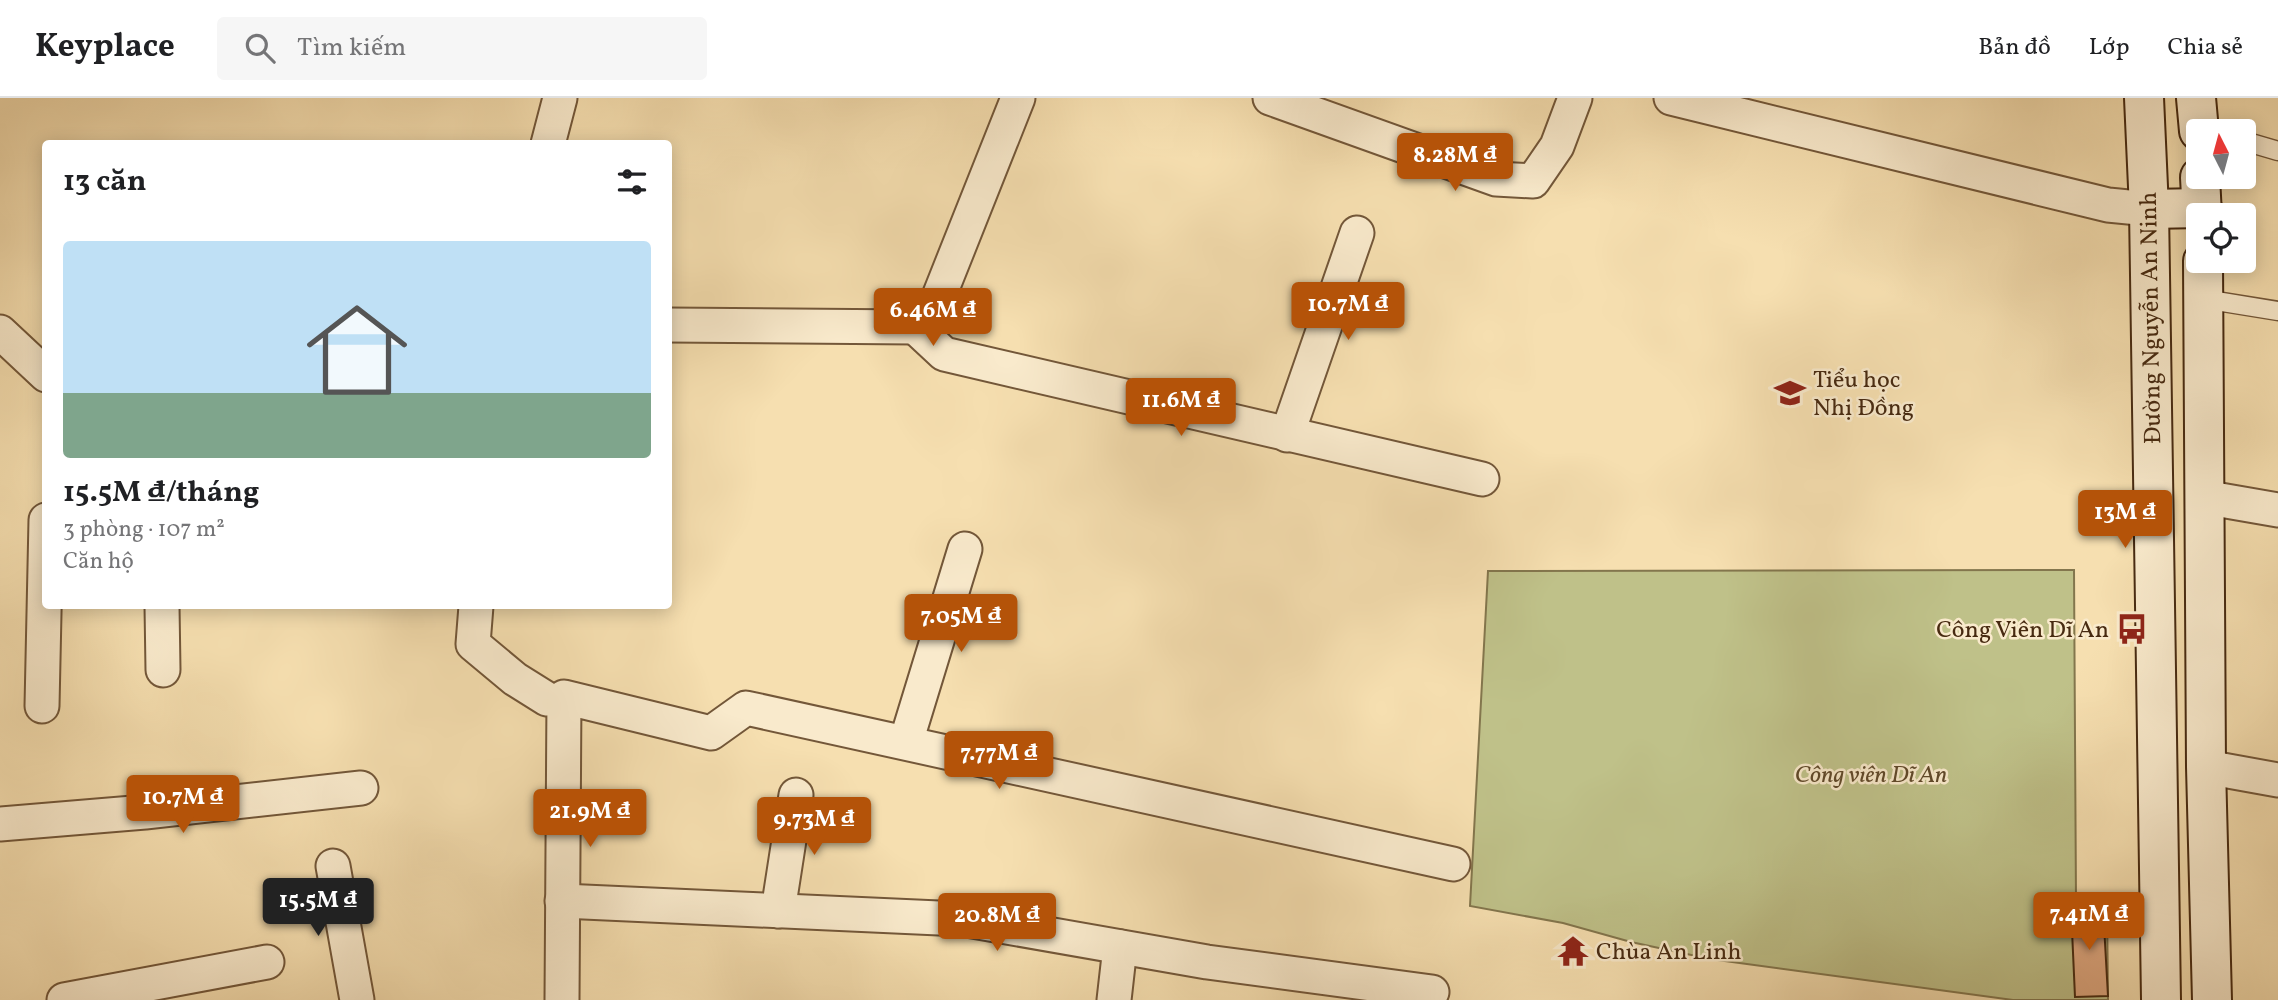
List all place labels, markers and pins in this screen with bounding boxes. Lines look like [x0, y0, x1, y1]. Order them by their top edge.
pin: 8.28M ₫ [1390, 134, 1520, 193]
pin: 10.7M ₫ [1283, 282, 1413, 342]
pin: 6.46M ₫ [868, 288, 998, 348]
place label: Tiểu học Nhị Đồng [1813, 364, 1914, 426]
school or university icon: Tiểu học Nhị Đồng [1773, 376, 1807, 410]
pin: 11.6M ₫ [1116, 378, 1246, 438]
pin: 13M ₫ [2076, 490, 2174, 550]
pin: 7.05M ₫ [896, 594, 1026, 654]
bus stop icon: Công Viên Dĩ An [2115, 612, 2149, 646]
place label: Công Viên Dĩ An [1936, 614, 2109, 648]
pin: 7.77M ₫ [934, 732, 1064, 791]
pin: 10.7M ₫ [118, 776, 248, 835]
pin: 21.9M ₫ [525, 790, 655, 849]
pin: 9.73M ₫ [749, 798, 879, 857]
pin: 15.5M ₫ [253, 878, 383, 938]
pin: 7.41M ₫ [2024, 892, 2154, 952]
pin: 20.8M ₫ [932, 894, 1062, 953]
temple icon: Chùa An Linh [1556, 934, 1590, 968]
place label: Chùa An Linh [1596, 936, 1742, 970]

